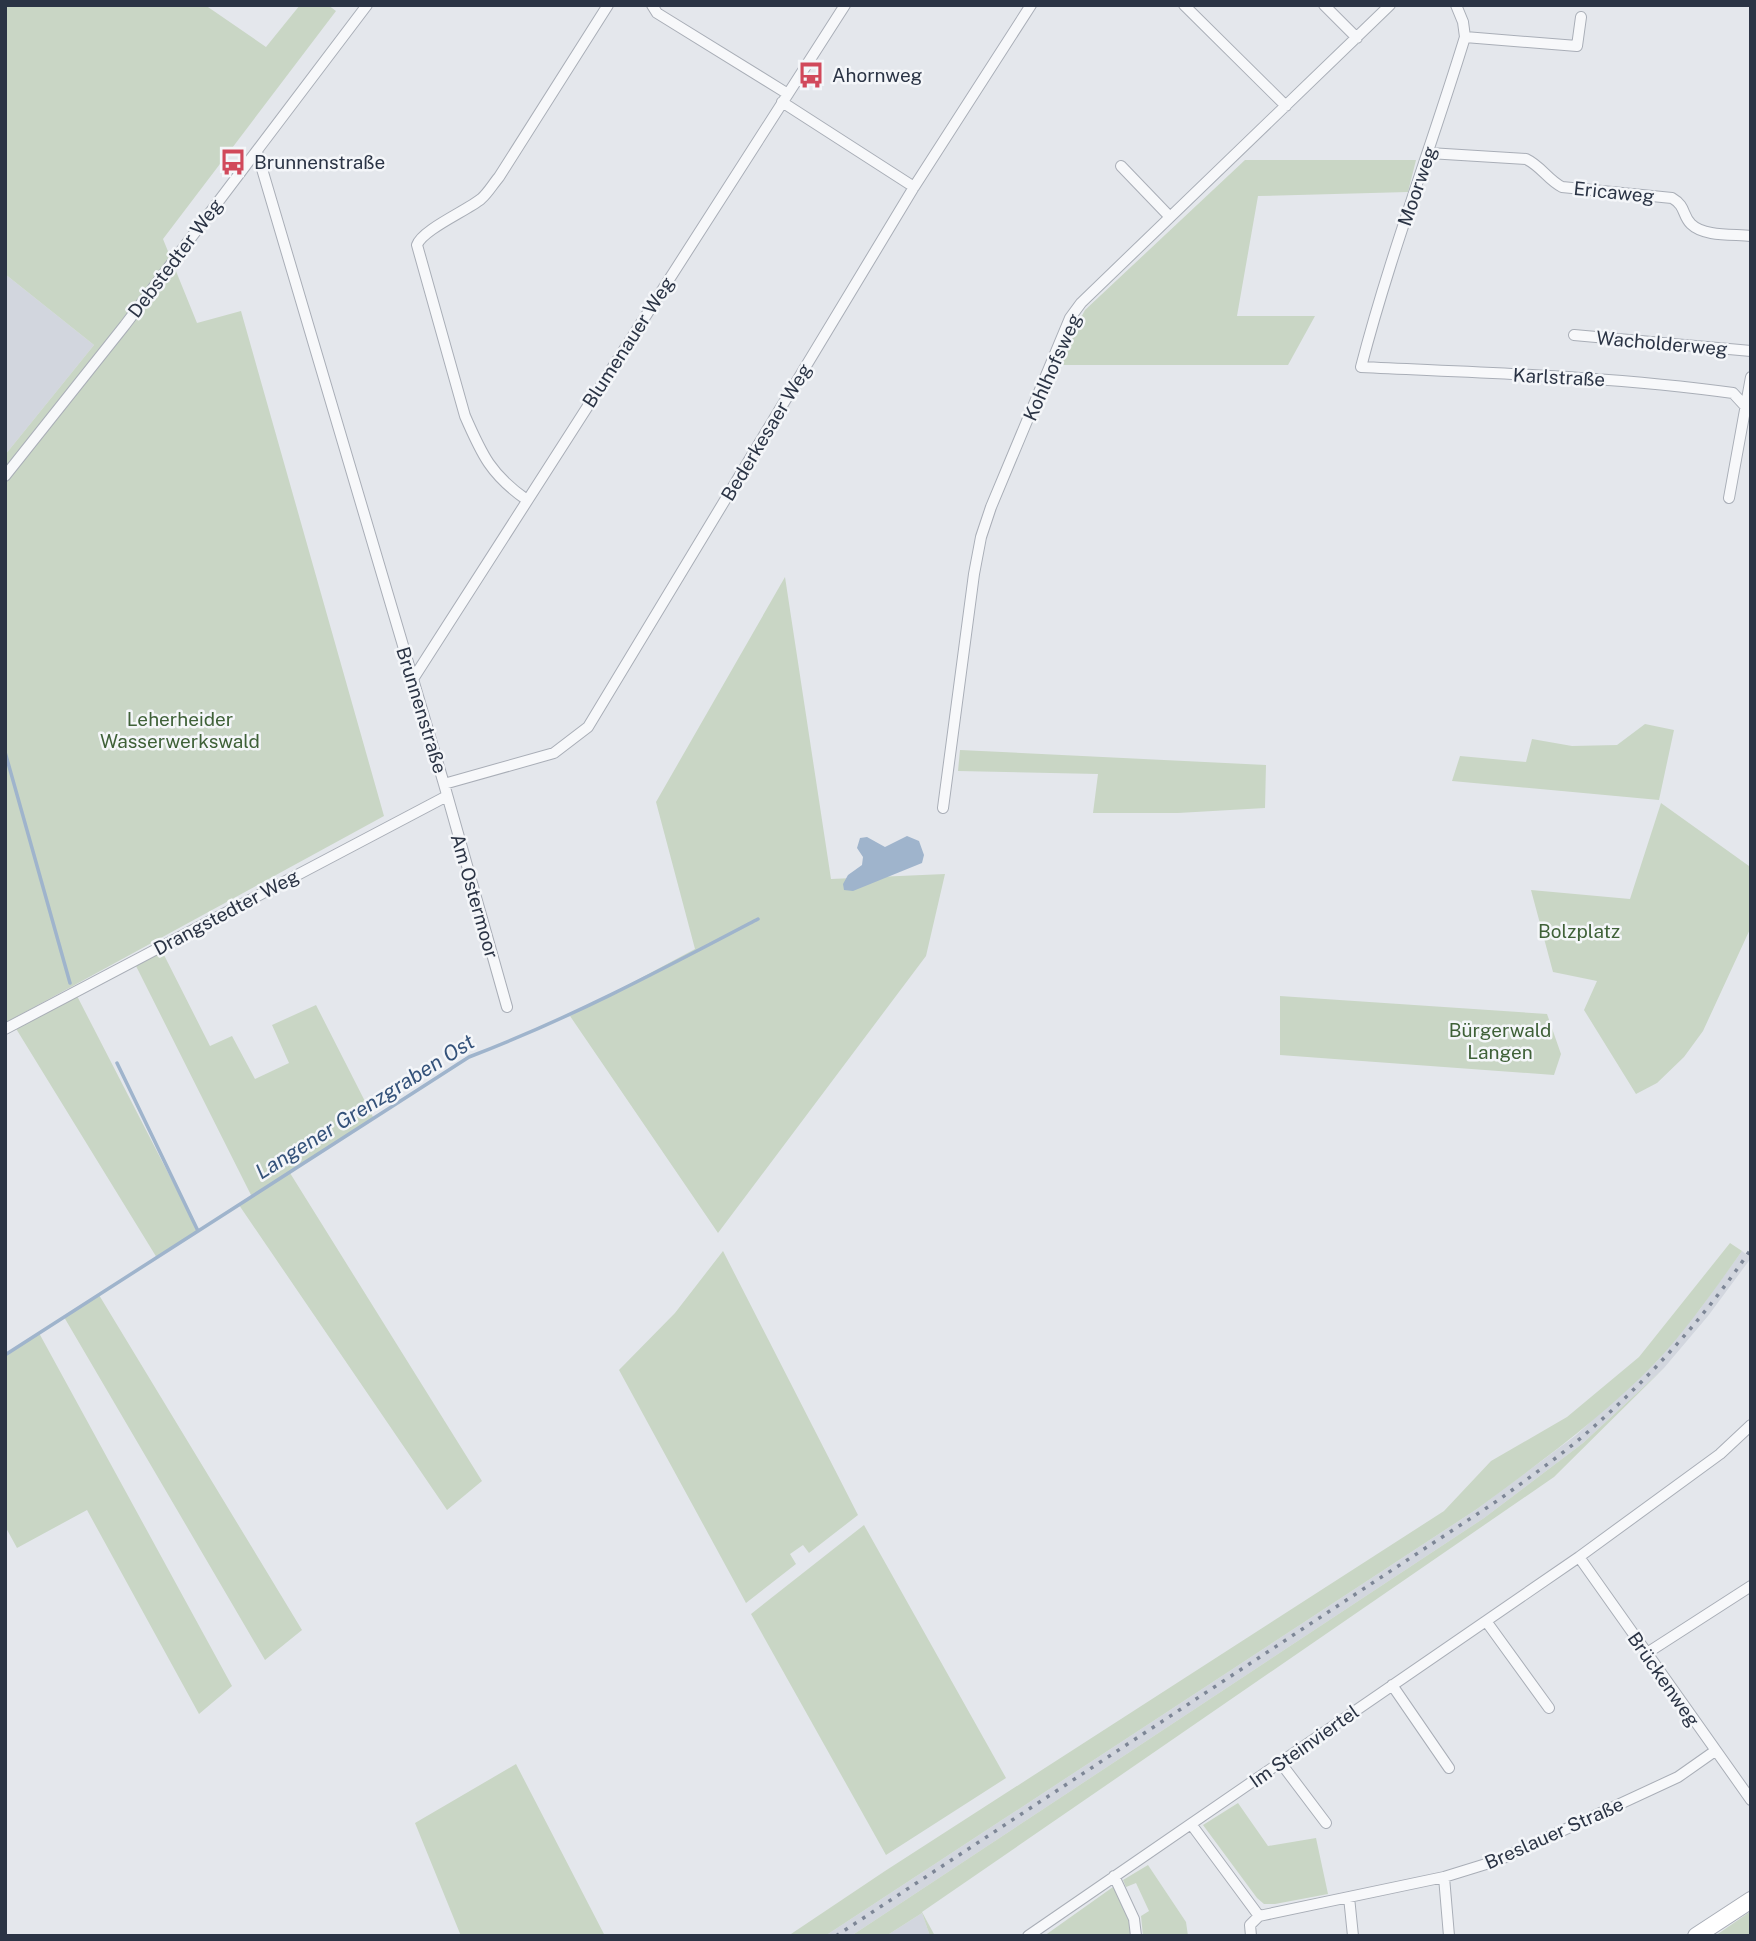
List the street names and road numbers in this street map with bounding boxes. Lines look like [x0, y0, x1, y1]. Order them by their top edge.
street label: Moorweg [1393, 143, 1441, 229]
street label: Ericaweg [1572, 177, 1656, 207]
street label: Debstedter Weg [123, 194, 227, 322]
street label: Blumenauer Weg [578, 272, 678, 411]
street label: Kohlhofsweg [1019, 310, 1086, 424]
street label: Wacholderweg [1595, 326, 1729, 360]
street label: Bederkesaer Weg [716, 359, 816, 505]
street label: Karlstraße [1512, 364, 1606, 390]
street label: Brunnenstraße [392, 644, 452, 776]
street label: Am Ostermoor [447, 831, 503, 961]
street label: Drangstedter Weg [150, 864, 302, 960]
street label: Brückenweg [1623, 1628, 1705, 1731]
street label: Im Steinviertel [1245, 1700, 1363, 1792]
street label: Breslauer Straße [1481, 1793, 1627, 1873]

